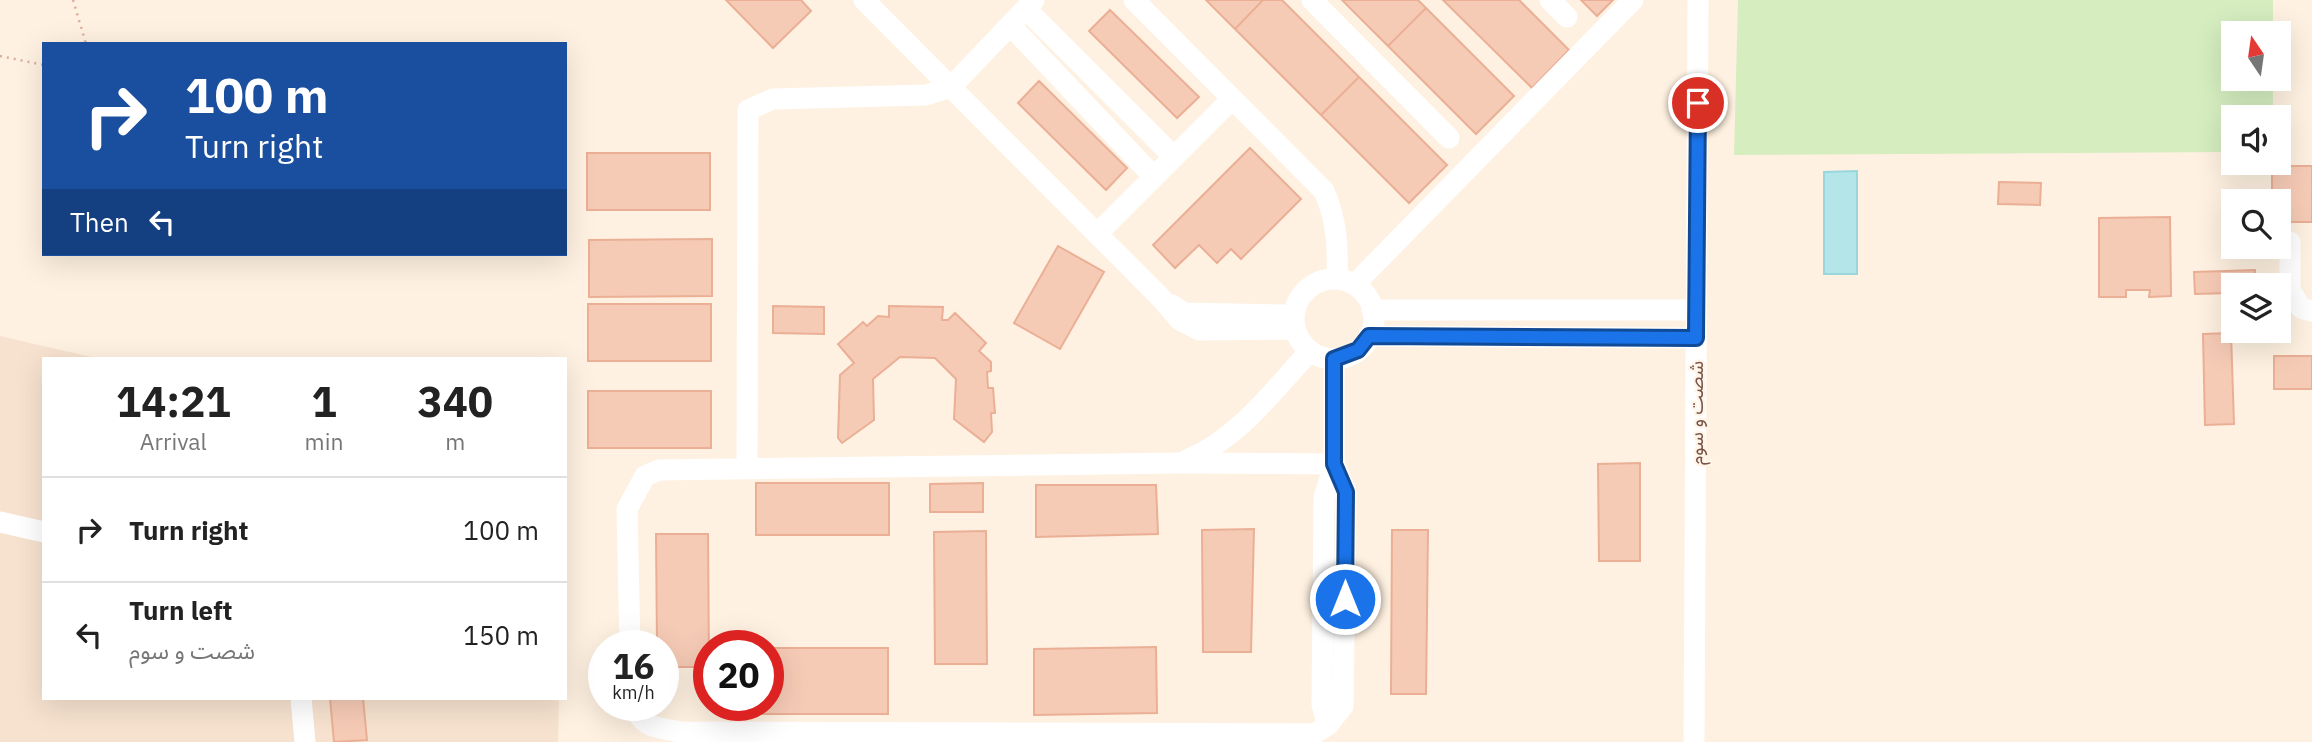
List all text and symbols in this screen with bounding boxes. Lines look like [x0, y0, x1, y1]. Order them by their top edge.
north arrow [2221, 21, 2291, 91]
map controls [2221, 21, 2291, 343]
text: 100 m [185, 63, 329, 126]
icon: right [70, 70, 161, 161]
pin [1668, 73, 1728, 133]
icon: arrive [1679, 84, 1717, 122]
button: sound [2221, 105, 2291, 175]
text: Turn right [185, 125, 323, 167]
button: search [2221, 189, 2291, 259]
icon: left [143, 203, 181, 241]
text: Then [70, 205, 129, 239]
button: layers [2221, 273, 2291, 343]
street label: شصت و سوم [1684, 361, 1711, 465]
text: 14:21 [116, 374, 231, 429]
text: 1 [311, 374, 337, 429]
text: 340 [417, 374, 493, 429]
text: Arrival [140, 426, 207, 456]
text: min [305, 426, 343, 456]
text: m [445, 426, 465, 456]
icon: right [70, 511, 108, 549]
text: Turn right [129, 513, 248, 547]
text: 100 m [463, 513, 539, 547]
position arrow [1308, 562, 1382, 636]
text: Turn left [129, 593, 232, 627]
icon: left [70, 616, 108, 654]
text: 150 m [463, 618, 539, 652]
speed limit sign: 20 [693, 630, 784, 721]
text: شصت و سوم [129, 635, 255, 665]
text: 16 [612, 643, 655, 689]
text: km/h [612, 681, 655, 704]

